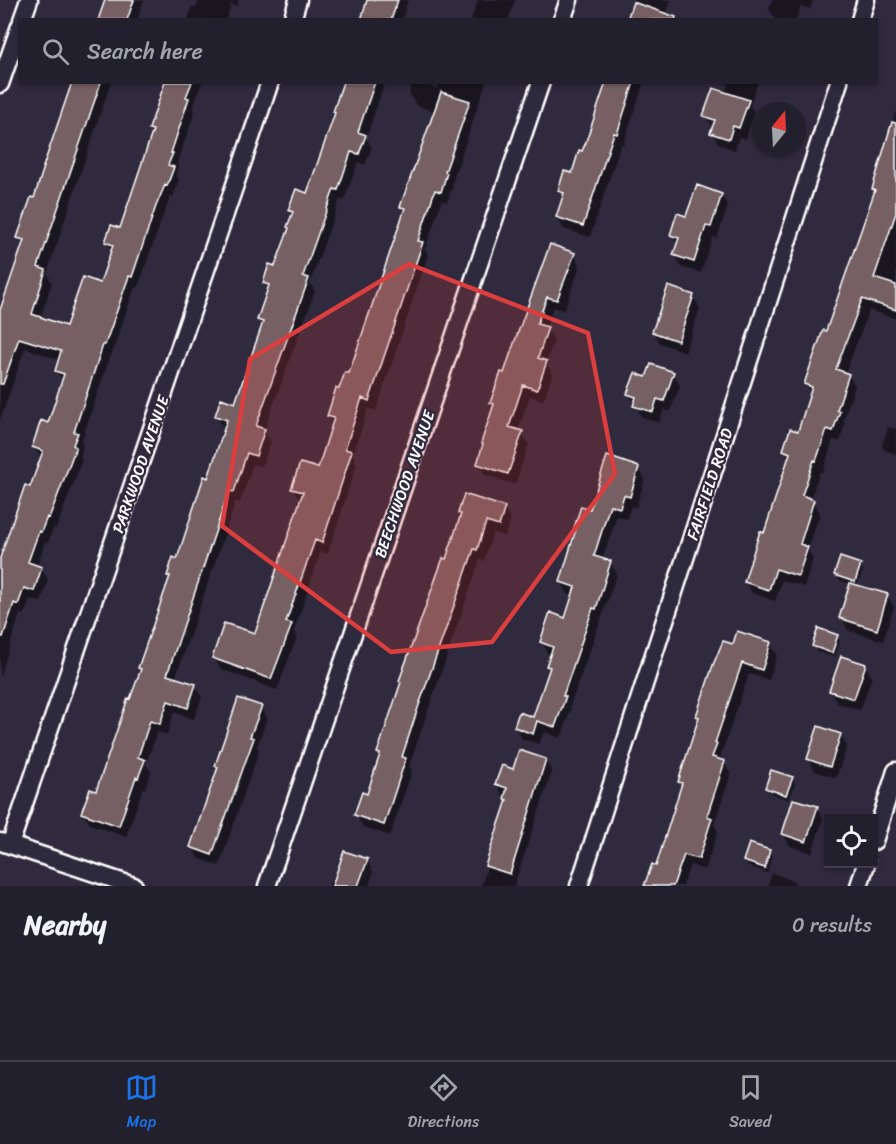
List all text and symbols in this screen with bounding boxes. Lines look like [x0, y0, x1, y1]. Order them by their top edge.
search box [18, 18, 878, 84]
text: Search here [87, 32, 203, 71]
icon: search [39, 35, 72, 68]
north arrow [752, 102, 806, 156]
street label: PARKWOOD AVENUE [103, 390, 178, 537]
street label: BEECHWOOD AVENUE [366, 405, 444, 562]
street label: FAIRFIELD ROAD [678, 424, 741, 544]
map controls [824, 814, 878, 868]
button: locate [824, 814, 878, 868]
text: Nearby [24, 902, 106, 948]
text: 0 results [792, 908, 872, 943]
tab: Map [125, 1071, 158, 1136]
tab: Directions [408, 1071, 479, 1136]
tab: Saved [729, 1071, 771, 1136]

